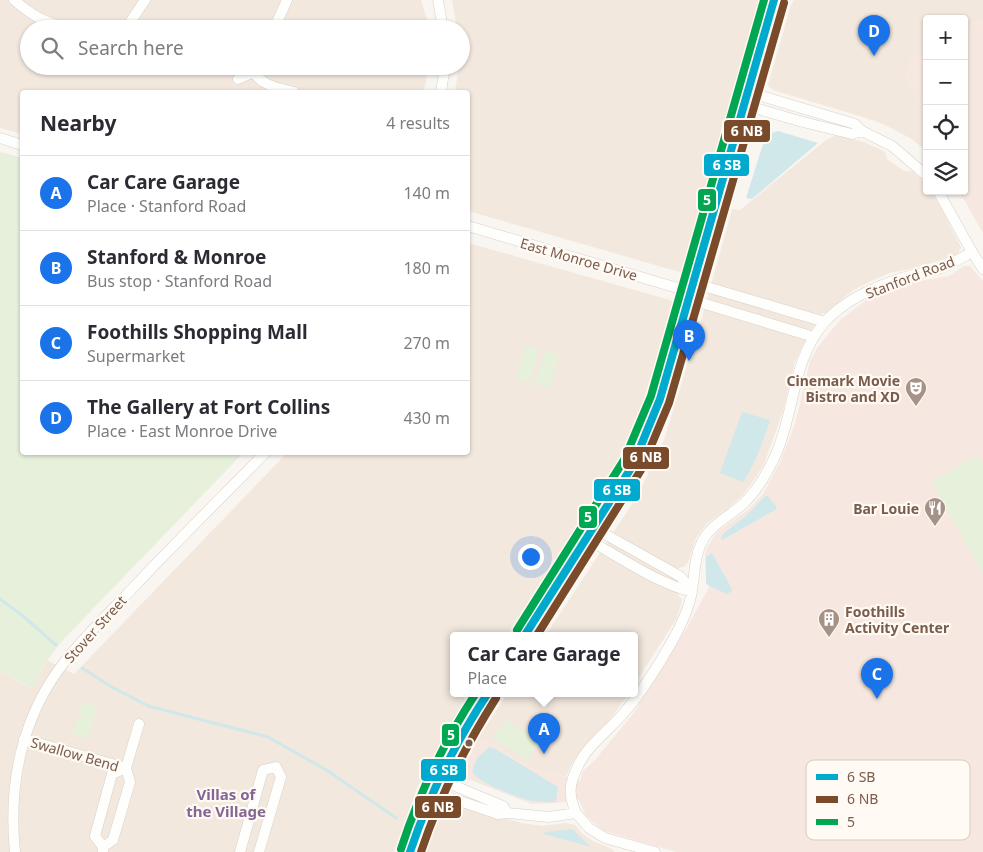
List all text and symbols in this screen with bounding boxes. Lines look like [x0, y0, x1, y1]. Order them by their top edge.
pin: D [858, 15, 890, 56]
map controls [923, 15, 968, 195]
button: + [923, 15, 968, 60]
search box [20, 20, 470, 75]
icon: search [38, 34, 66, 62]
text: Search here [78, 35, 184, 61]
button: − [923, 60, 968, 105]
button: locate [923, 105, 968, 150]
text: Nearby [40, 109, 116, 137]
text: 4 results [386, 112, 450, 134]
line badge: 6 NB [723, 119, 771, 143]
text: 6 NB [731, 121, 763, 140]
button: layers [923, 150, 968, 195]
line badge: 6 SB [703, 153, 750, 177]
text: 6 SB [713, 155, 741, 174]
text: Car Care Garage [87, 169, 240, 195]
text: A [50, 182, 62, 204]
text: 140 m [403, 182, 450, 204]
line badge: 5 [697, 188, 717, 212]
text: 5 [703, 190, 711, 209]
text: Place · Stanford Road [87, 195, 246, 217]
street label: East Monroe Drive [518, 233, 640, 285]
text: Stanford & Monroe [87, 244, 266, 270]
street label: Stanford Road [863, 251, 957, 303]
text: B [51, 257, 61, 279]
text: 180 m [403, 257, 450, 279]
text: Bus stop · Stanford Road [87, 270, 272, 292]
text: Foothills Shopping Mall [87, 319, 308, 345]
pin: B [673, 320, 705, 361]
text: C [51, 332, 61, 354]
text: 270 m [403, 332, 450, 354]
text: Supermarket [87, 345, 185, 367]
place label: Cinemark Movie Bistro and XD [787, 371, 900, 406]
theatre icon: Cinemark Movie Bistro and XD [904, 376, 928, 407]
text: The Gallery at Fort Collins [87, 394, 330, 420]
text: D [50, 407, 62, 429]
text: 430 m [403, 407, 450, 429]
text: Place · East Monroe Drive [87, 420, 277, 442]
line badge: 6 NB [622, 446, 670, 470]
text: 6 NB [630, 447, 662, 466]
line badge: 6 SB [593, 478, 641, 502]
text: 6 SB [603, 480, 631, 499]
restaurant icon: Bar Louie [923, 496, 947, 527]
place label: Bar Louie [853, 499, 919, 518]
line badge: 5 [578, 505, 598, 529]
text: 5 [584, 507, 592, 526]
your location [518, 544, 544, 570]
street label: Stover Street [60, 591, 130, 667]
place label: Foothills Activity Center [845, 602, 950, 637]
building icon: Foothills Activity Center [817, 607, 841, 638]
popup [450, 632, 638, 697]
text: Car Care Garage [468, 641, 620, 667]
pin: C [861, 658, 893, 699]
text: Place [468, 667, 507, 689]
pin: A [528, 713, 560, 754]
line badge: 5 [441, 723, 460, 747]
text: 5 [447, 725, 455, 744]
street label: Swallow Bend [29, 732, 121, 776]
unlabelled marker [464, 738, 474, 748]
line badge: 6 SB [420, 758, 467, 782]
text: 6 SB [430, 760, 458, 779]
legend [806, 760, 970, 840]
text: 6 SB [847, 767, 875, 786]
district label: Villas of the Village [186, 784, 266, 821]
text: 6 NB [847, 789, 878, 808]
line badge: 6 NB [414, 795, 462, 819]
text: 6 NB [422, 797, 454, 816]
text: 5 [847, 812, 855, 831]

